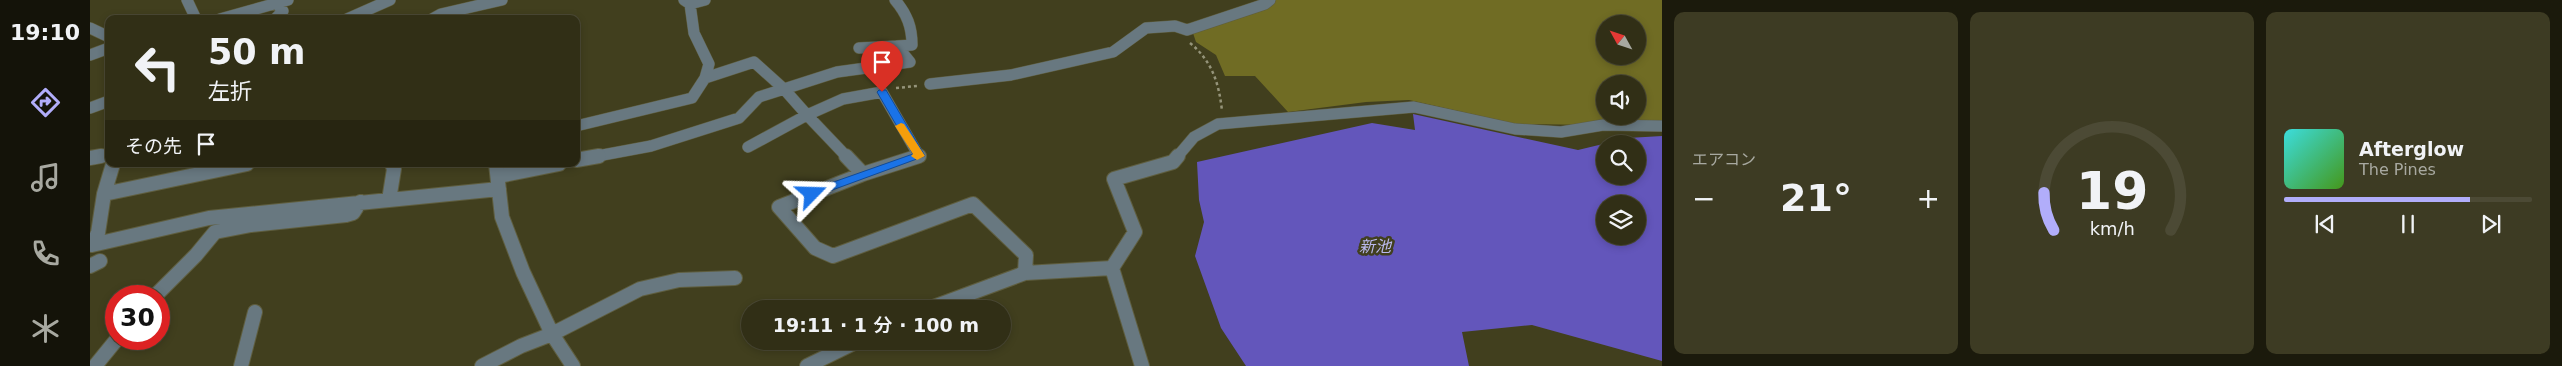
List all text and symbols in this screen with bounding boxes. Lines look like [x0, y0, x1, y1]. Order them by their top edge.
north arrow [1596, 15, 1646, 65]
map controls [1596, 15, 1646, 245]
text: 19:10 [10, 20, 80, 45]
text: 50 m [208, 32, 305, 72]
icon: left [125, 35, 190, 100]
pin [861, 41, 903, 92]
icon: arrive [868, 48, 896, 76]
button: sound [1596, 75, 1646, 125]
text: 左折 [208, 79, 252, 104]
icon: directions [28, 85, 63, 120]
icon: arrive [192, 130, 220, 158]
text: その先 [125, 135, 182, 157]
button: search [1596, 135, 1646, 185]
text: Afterglow [2359, 138, 2464, 160]
text: エアコン [1692, 150, 1756, 169]
icon: music [28, 160, 63, 195]
text: The Pines [2359, 160, 2436, 179]
text: 19 [2076, 161, 2148, 221]
position arrow [785, 167, 837, 219]
text: 21° [1780, 176, 1852, 220]
text: − [1692, 182, 1715, 215]
text: + [1917, 182, 1940, 215]
button: layers [1596, 195, 1646, 245]
icon: previous [2311, 210, 2339, 238]
icon: pause [2394, 210, 2422, 238]
icon: next [2477, 210, 2505, 238]
text: km/h [2089, 218, 2135, 239]
icon: phone [28, 236, 63, 271]
water label: 新池 [1359, 237, 1393, 256]
speed limit sign: 30 [105, 285, 170, 350]
icon: climate [28, 311, 63, 346]
text: 19:11 · 1 分 · 100 m [773, 314, 979, 336]

